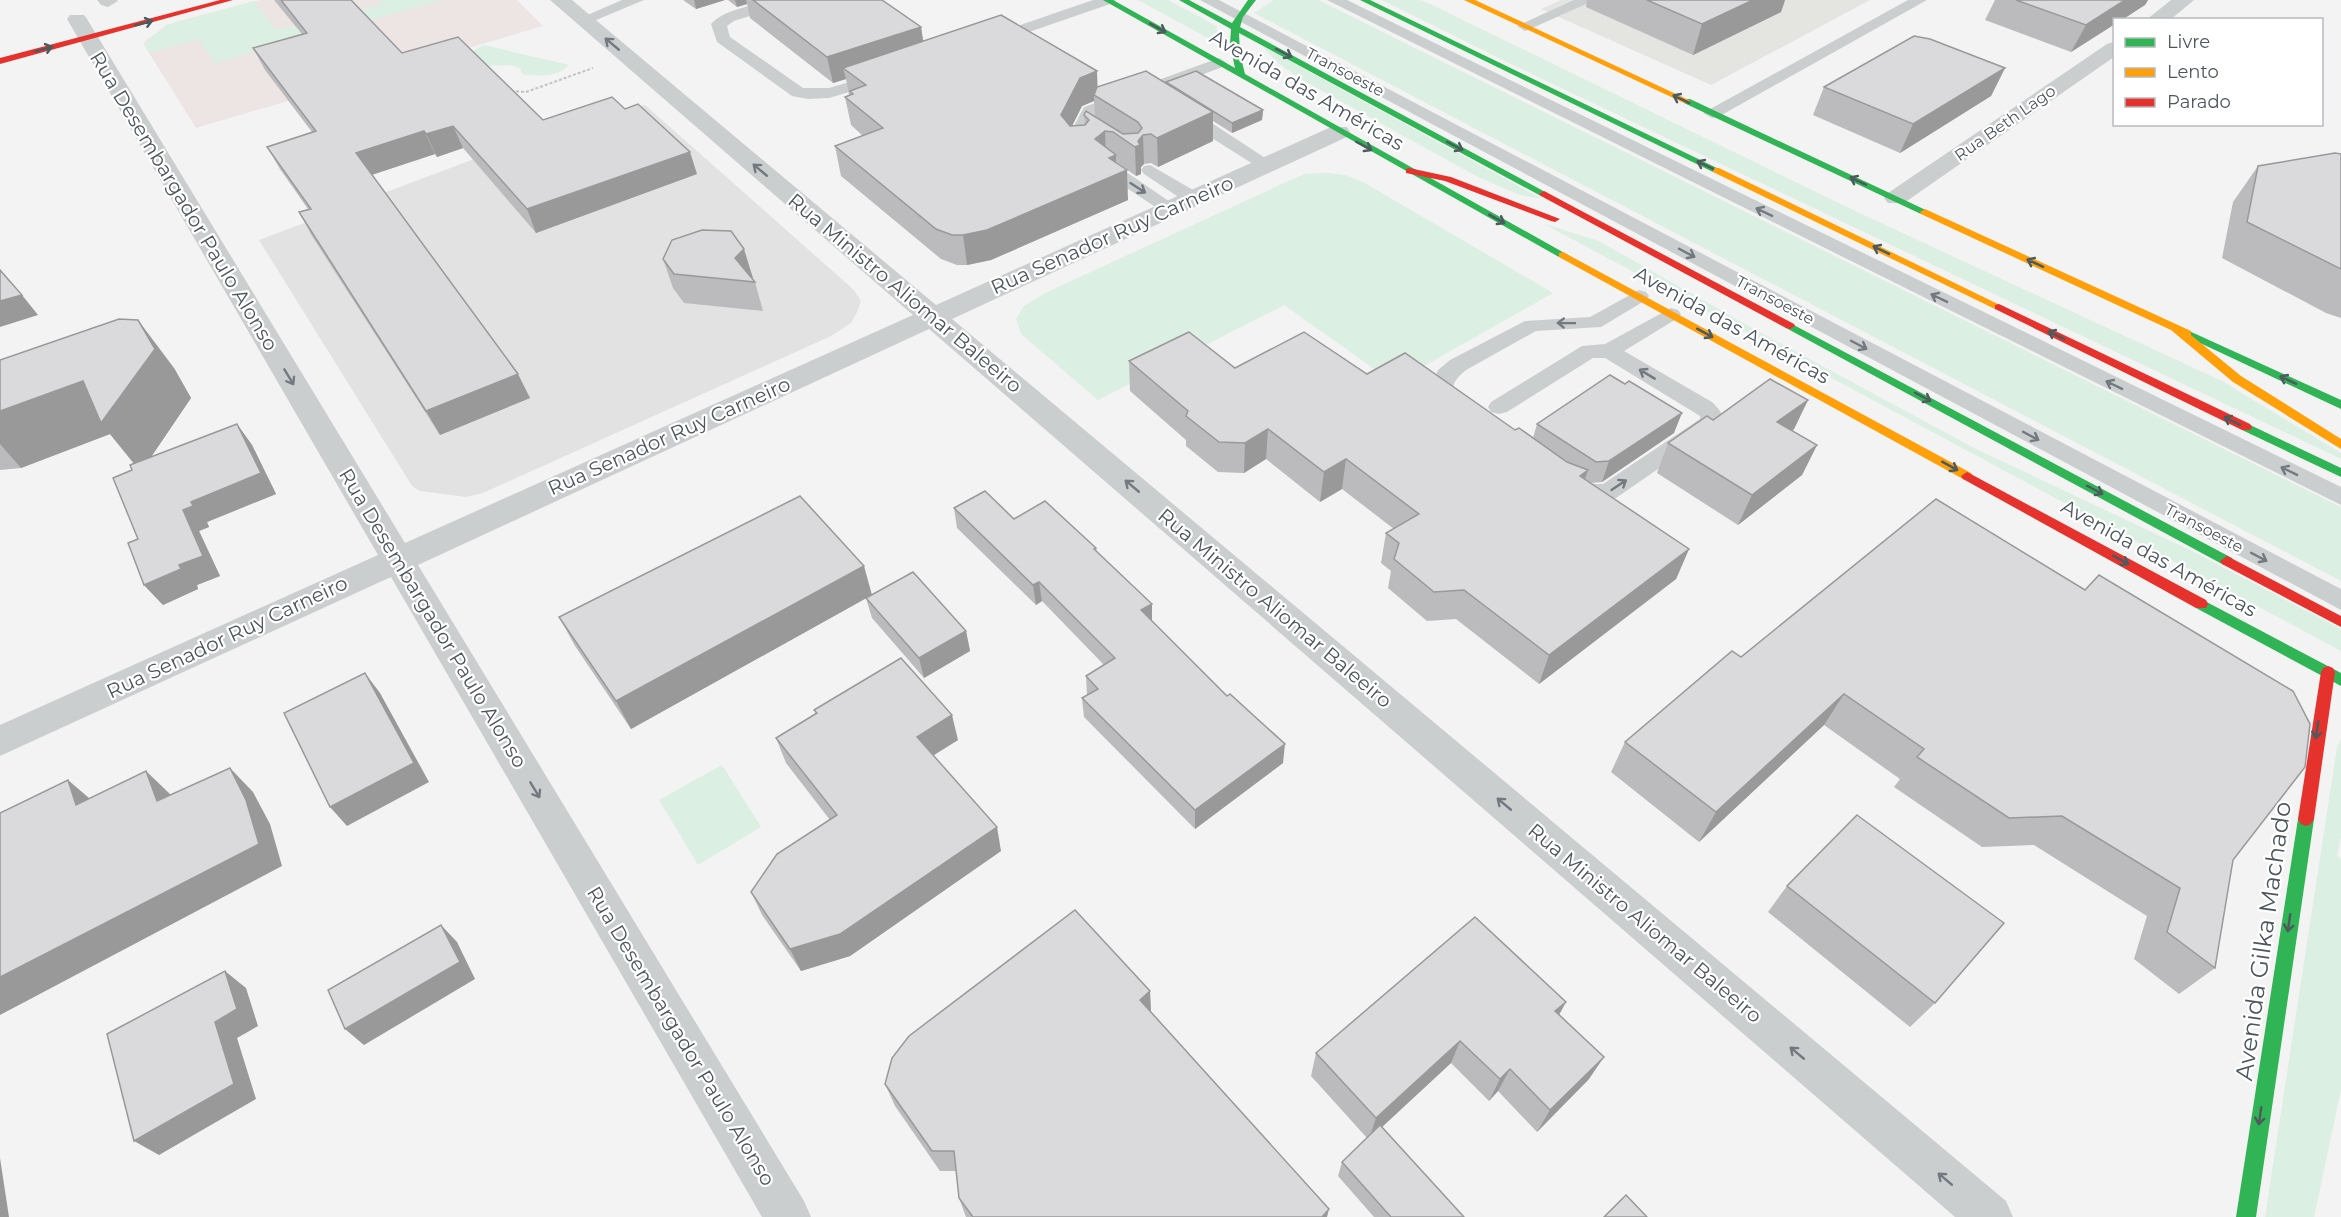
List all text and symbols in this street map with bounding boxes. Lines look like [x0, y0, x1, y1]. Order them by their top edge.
one-way arrow [134, 16, 153, 28]
legend [2113, 18, 2323, 126]
one-way arrow [1149, 23, 1166, 35]
street label: Avenida das Américas [1206, 25, 1408, 156]
text: Livre [2167, 31, 2210, 53]
one-way arrow [604, 37, 620, 50]
one-way arrow [34, 43, 53, 55]
street label: Transoeste [1303, 43, 1387, 101]
street label: Rua Desembargador Paulo Alonso [85, 47, 283, 355]
one-way arrow [1274, 48, 1292, 59]
text: Lento [2167, 61, 2219, 83]
street label: Rua Beth Lago [1951, 81, 2059, 165]
text: Parado [2167, 91, 2231, 113]
one-way arrow [1672, 92, 1690, 104]
one-way arrow [1355, 140, 1372, 152]
one-way arrow [1446, 140, 1464, 152]
one-way arrow [1697, 159, 1715, 171]
one-way arrow [753, 163, 768, 177]
street label: Rua Senador Ruy Carneiro [987, 171, 1237, 299]
one-way arrow [1849, 174, 1867, 186]
one-way arrow [1130, 182, 1146, 194]
street label: Rua Ministro Aliomar Baleeiro [783, 188, 1027, 398]
one-way arrow [1756, 206, 1773, 218]
one-way arrow [1488, 213, 1505, 225]
one-way arrow [1872, 244, 1890, 256]
one-way arrow [1677, 248, 1695, 259]
one-way arrow [2026, 256, 2044, 268]
street label: Avenida das Américas [1630, 261, 1834, 389]
street label: Transoeste [1733, 271, 1817, 329]
one-way arrow [1930, 292, 1948, 304]
one-way arrow [1557, 318, 1577, 329]
one-way arrow [1696, 328, 1714, 339]
one-way arrow [2048, 329, 2066, 341]
one-way arrow [1850, 339, 1867, 351]
one-way arrow [1639, 367, 1656, 379]
one-way arrow [283, 368, 295, 385]
street label: Rua Senador Ruy Carneiro [544, 372, 794, 500]
one-way arrow [2279, 374, 2297, 385]
one-way arrow [2105, 378, 2123, 390]
one-way arrow [1914, 391, 1931, 403]
one-way arrow [2223, 414, 2241, 426]
one-way arrow [2022, 430, 2039, 442]
one-way arrow [1941, 460, 1958, 472]
street label: Rua Desembargador Paulo Alonso [334, 464, 532, 772]
one-way arrow [2280, 465, 2298, 476]
one-way arrow [1611, 479, 1627, 491]
one-way arrow [1124, 480, 1140, 493]
one-way arrow [2085, 485, 2103, 496]
street label: Avenida das Américas [2057, 494, 2261, 622]
street label: Transoeste [2162, 499, 2246, 557]
street label: Rua Ministro Aliomar Baleeiro [1153, 503, 1397, 713]
one-way arrow [2250, 551, 2267, 563]
one-way arrow [2112, 555, 2130, 566]
street label: Rua Senador Ruy Carneiro [103, 571, 351, 703]
one-way arrow [2312, 719, 2323, 739]
one-way arrow [530, 780, 541, 798]
one-way arrow [1496, 797, 1512, 810]
street label: Avenida Gilka Machado [2229, 800, 2297, 1082]
street label: Rua Ministro Aliomar Baleeiro [1523, 818, 1767, 1028]
street label: Rua Desembargador Paulo Alonso [582, 882, 780, 1190]
one-way arrow [2283, 912, 2294, 932]
one-way arrow [1789, 1046, 1805, 1059]
one-way arrow [2255, 1105, 2266, 1125]
one-way arrow [1938, 1172, 1953, 1186]

